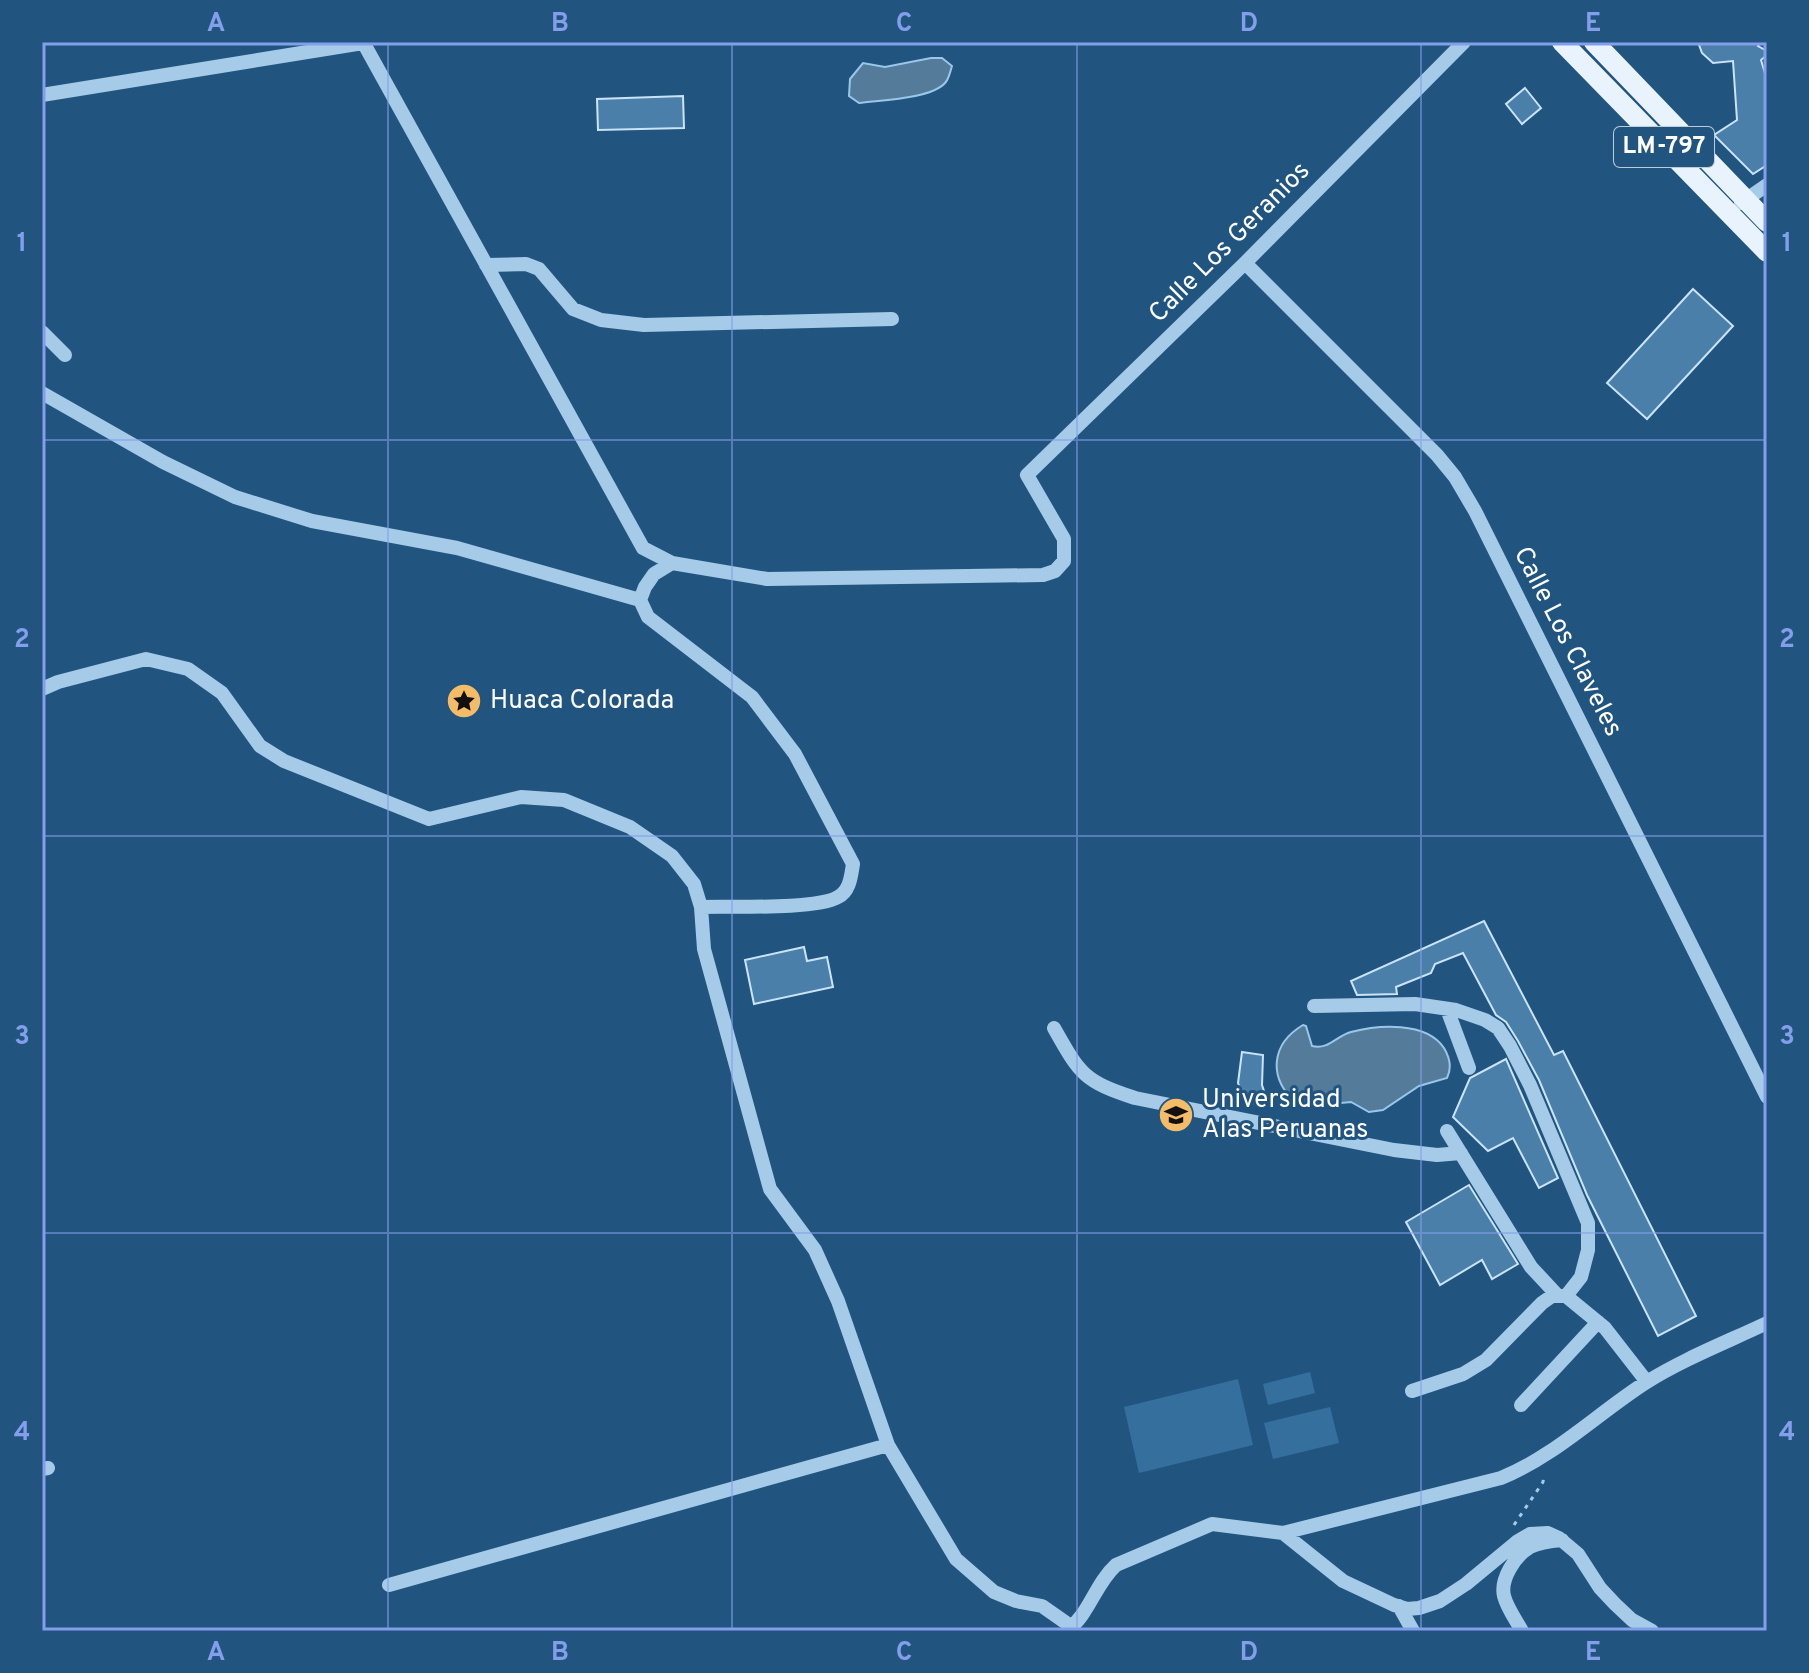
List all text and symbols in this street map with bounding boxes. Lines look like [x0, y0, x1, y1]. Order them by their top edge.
text: A [207, 8, 225, 41]
text: B [551, 8, 569, 41]
text: C [896, 8, 912, 41]
text: D [1240, 8, 1258, 41]
text: E [1585, 8, 1601, 41]
road number: LM-797 [1614, 127, 1714, 167]
street label: Calle Los Geranios [1142, 155, 1318, 331]
text: 1 [17, 228, 27, 261]
text: 1 [1782, 228, 1792, 261]
street label: Calle Los Claveles [1505, 542, 1629, 742]
text: 2 [14, 624, 30, 657]
text: 2 [1779, 624, 1795, 657]
place icon: Huaca Colorada [445, 682, 483, 720]
place label: Huaca Colorada [490, 685, 674, 718]
text: 3 [14, 1021, 30, 1054]
text: 3 [1779, 1021, 1795, 1054]
place label: Universidad Alas Peruanas [1202, 1084, 1368, 1147]
school or university icon: Universidad Alas Peruanas [1157, 1096, 1195, 1134]
text: 4 [14, 1417, 30, 1450]
text: 4 [1779, 1417, 1795, 1450]
text: A [207, 1637, 225, 1670]
text: B [551, 1637, 569, 1670]
text: C [896, 1637, 912, 1670]
text: D [1240, 1637, 1258, 1670]
text: E [1585, 1637, 1601, 1670]

